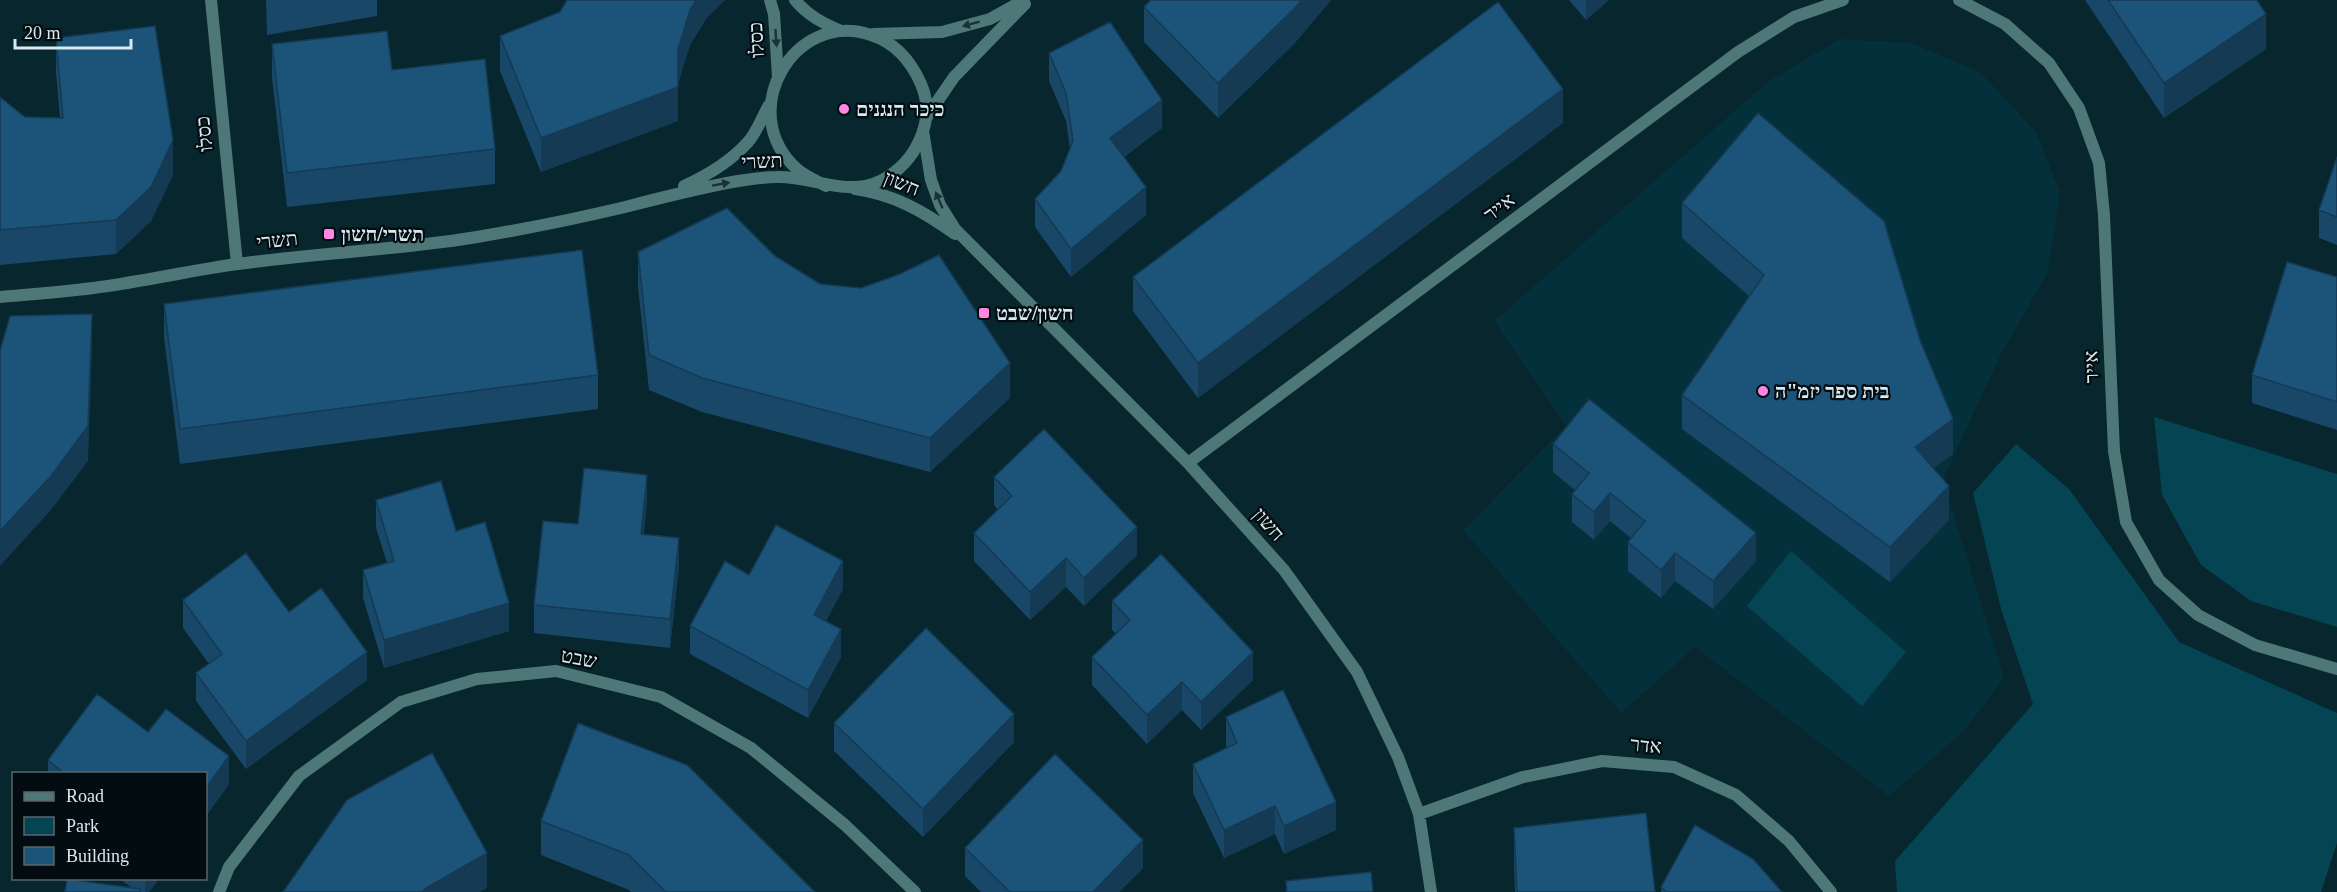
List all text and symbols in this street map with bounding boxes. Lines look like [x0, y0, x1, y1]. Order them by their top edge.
scale bar [15, 12, 130, 50]
one-way arrow [962, 20, 980, 29]
street label: כסלו [744, 21, 768, 59]
text: 20 m [24, 23, 61, 43]
one-way arrow [771, 29, 781, 48]
place label: כיכר הנגנים [856, 98, 944, 120]
marker: כיכר הנגנים [837, 102, 851, 116]
street label: כסלו [191, 115, 217, 153]
street label: תשרי [741, 149, 783, 173]
street label: חשון [881, 166, 923, 200]
one-way arrow [712, 179, 731, 188]
street label: אייר [1479, 188, 1519, 226]
one-way arrow [934, 192, 943, 209]
place label: תשרי/חשון [341, 223, 424, 246]
street label: תשרי [255, 227, 299, 253]
marker: תשרי/חשון [322, 227, 336, 241]
place label: חשון/שבט [996, 302, 1074, 325]
marker: חשון/שבט [977, 306, 991, 320]
street label: אייר [2079, 350, 2103, 384]
place label: בית ספר יזמ"ה [1775, 380, 1889, 402]
marker: בית ספר יזמ"ה [1756, 384, 1770, 398]
street label: חשון [1249, 503, 1289, 545]
street label: שבט [559, 644, 599, 672]
street label: אדר [1629, 733, 1663, 757]
legend [12, 772, 207, 880]
text: Road [66, 786, 104, 806]
text: Park [66, 816, 99, 836]
text: Building [66, 846, 129, 866]

